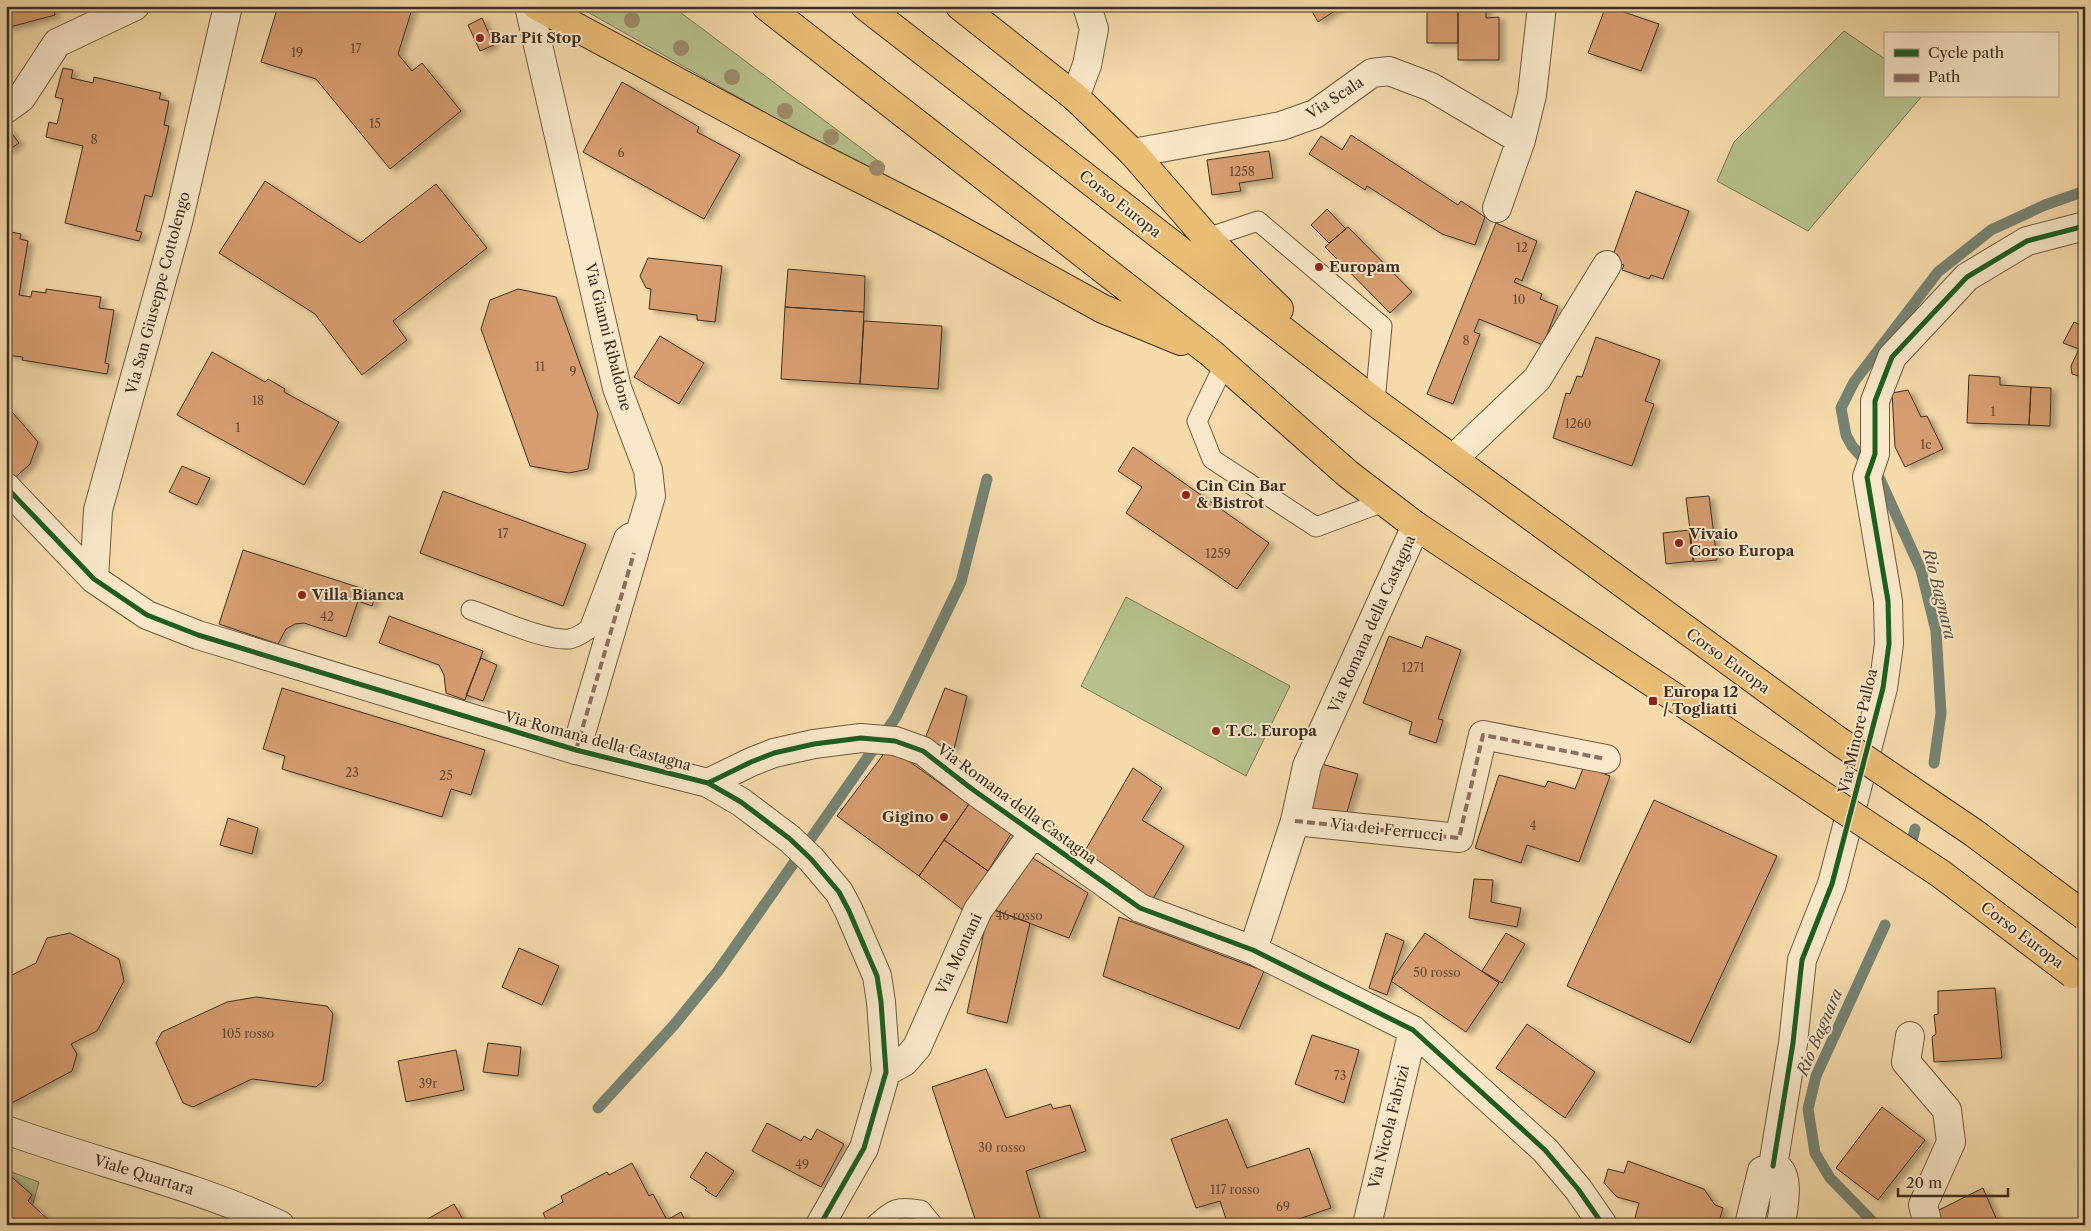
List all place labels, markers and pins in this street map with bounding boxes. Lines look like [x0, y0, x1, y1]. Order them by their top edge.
place label: Bar Pit Stop [490, 28, 581, 47]
marker: Bar Pit Stop [474, 32, 486, 44]
place label: Europam [1329, 257, 1400, 276]
marker: Europam [1313, 261, 1325, 273]
place label: Cin Cin Bar & Bistrot [1196, 476, 1287, 512]
marker: Cin Cin Bar & Bistrot [1180, 489, 1192, 501]
place label: Vivaio Corso Europa [1688, 524, 1795, 560]
marker: Vivaio Corso Europa [1673, 537, 1685, 549]
place label: Villa Bianca [311, 585, 404, 604]
marker: Villa Bianca [296, 589, 308, 601]
place label: Europa 12 / Togliatti [1663, 682, 1739, 718]
marker: Europa 12 / Togliatti [1647, 695, 1659, 707]
place label: T.C. Europa [1226, 721, 1317, 740]
marker: T.C. Europa [1210, 725, 1222, 737]
place label: Gigino [882, 807, 934, 826]
marker: Gigino [938, 811, 950, 823]

